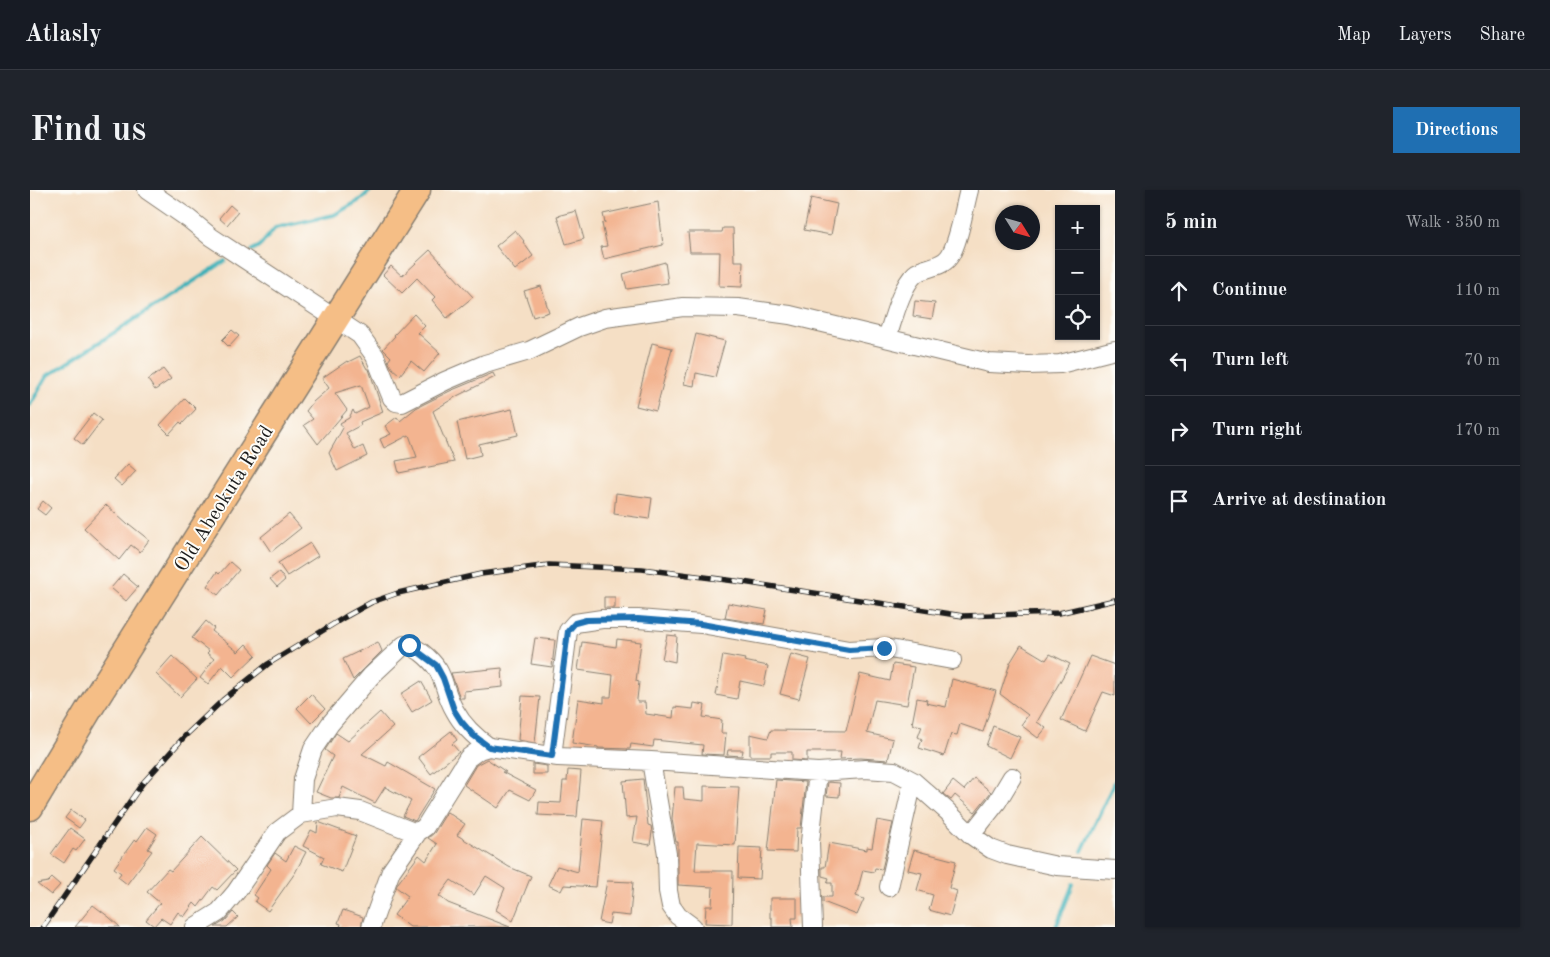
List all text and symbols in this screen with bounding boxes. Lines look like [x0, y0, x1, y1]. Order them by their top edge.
text: Atlasly [25, 23, 102, 47]
text: Map [1337, 26, 1371, 44]
text: Layers [1399, 26, 1451, 44]
text: Share [1479, 26, 1525, 44]
button: Directions [1393, 107, 1520, 153]
text: Find us [30, 113, 146, 148]
north arrow [995, 205, 1040, 250]
map controls [1055, 205, 1100, 340]
button: + [1055, 205, 1100, 250]
text: 5 min [1165, 212, 1218, 233]
text: Walk · 350 m [1405, 215, 1500, 231]
button: − [1055, 250, 1100, 295]
icon: ahead [1165, 277, 1193, 305]
text: Continue [1212, 281, 1287, 300]
text: 110 m [1455, 283, 1500, 299]
button: locate [1055, 295, 1100, 340]
icon: left [1165, 347, 1193, 375]
text: Turn left [1212, 351, 1289, 370]
text: 70 m [1464, 353, 1500, 369]
icon: right [1165, 417, 1193, 445]
text: Turn right [1212, 421, 1302, 440]
street label: Old Abeokuta Road [172, 422, 278, 576]
text: 170 m [1455, 423, 1500, 439]
icon: arrive [1165, 487, 1193, 515]
text: Arrive at destination [1212, 491, 1386, 510]
route start [398, 634, 421, 657]
route end [873, 637, 896, 660]

